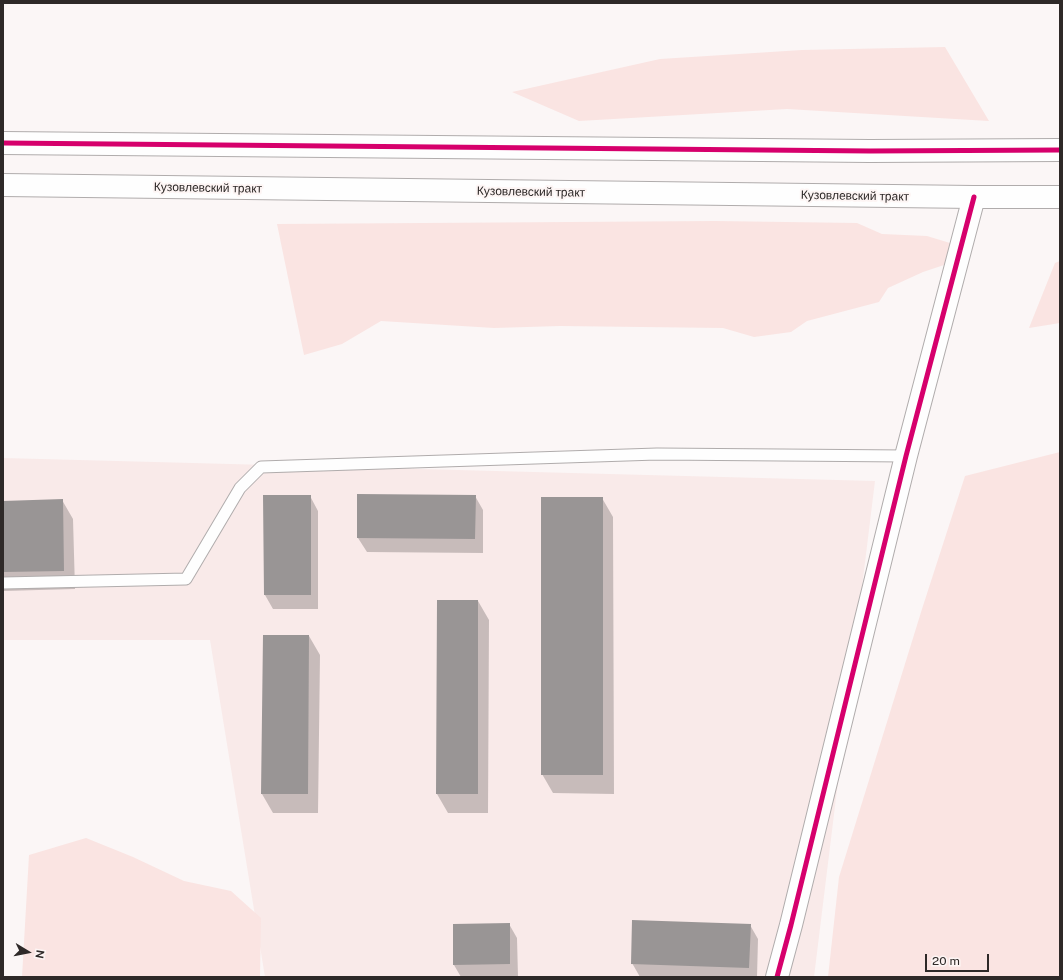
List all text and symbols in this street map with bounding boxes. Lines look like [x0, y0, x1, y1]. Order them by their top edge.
street label: Кузовлевский тракт [154, 180, 262, 196]
street label: Кузовлевский тракт [477, 184, 585, 200]
street label: Кузовлевский тракт [801, 188, 909, 204]
north arrow [8, 932, 48, 972]
scale bar [927, 946, 991, 972]
text: N [33, 949, 46, 959]
text: 20 m [932, 954, 960, 968]

